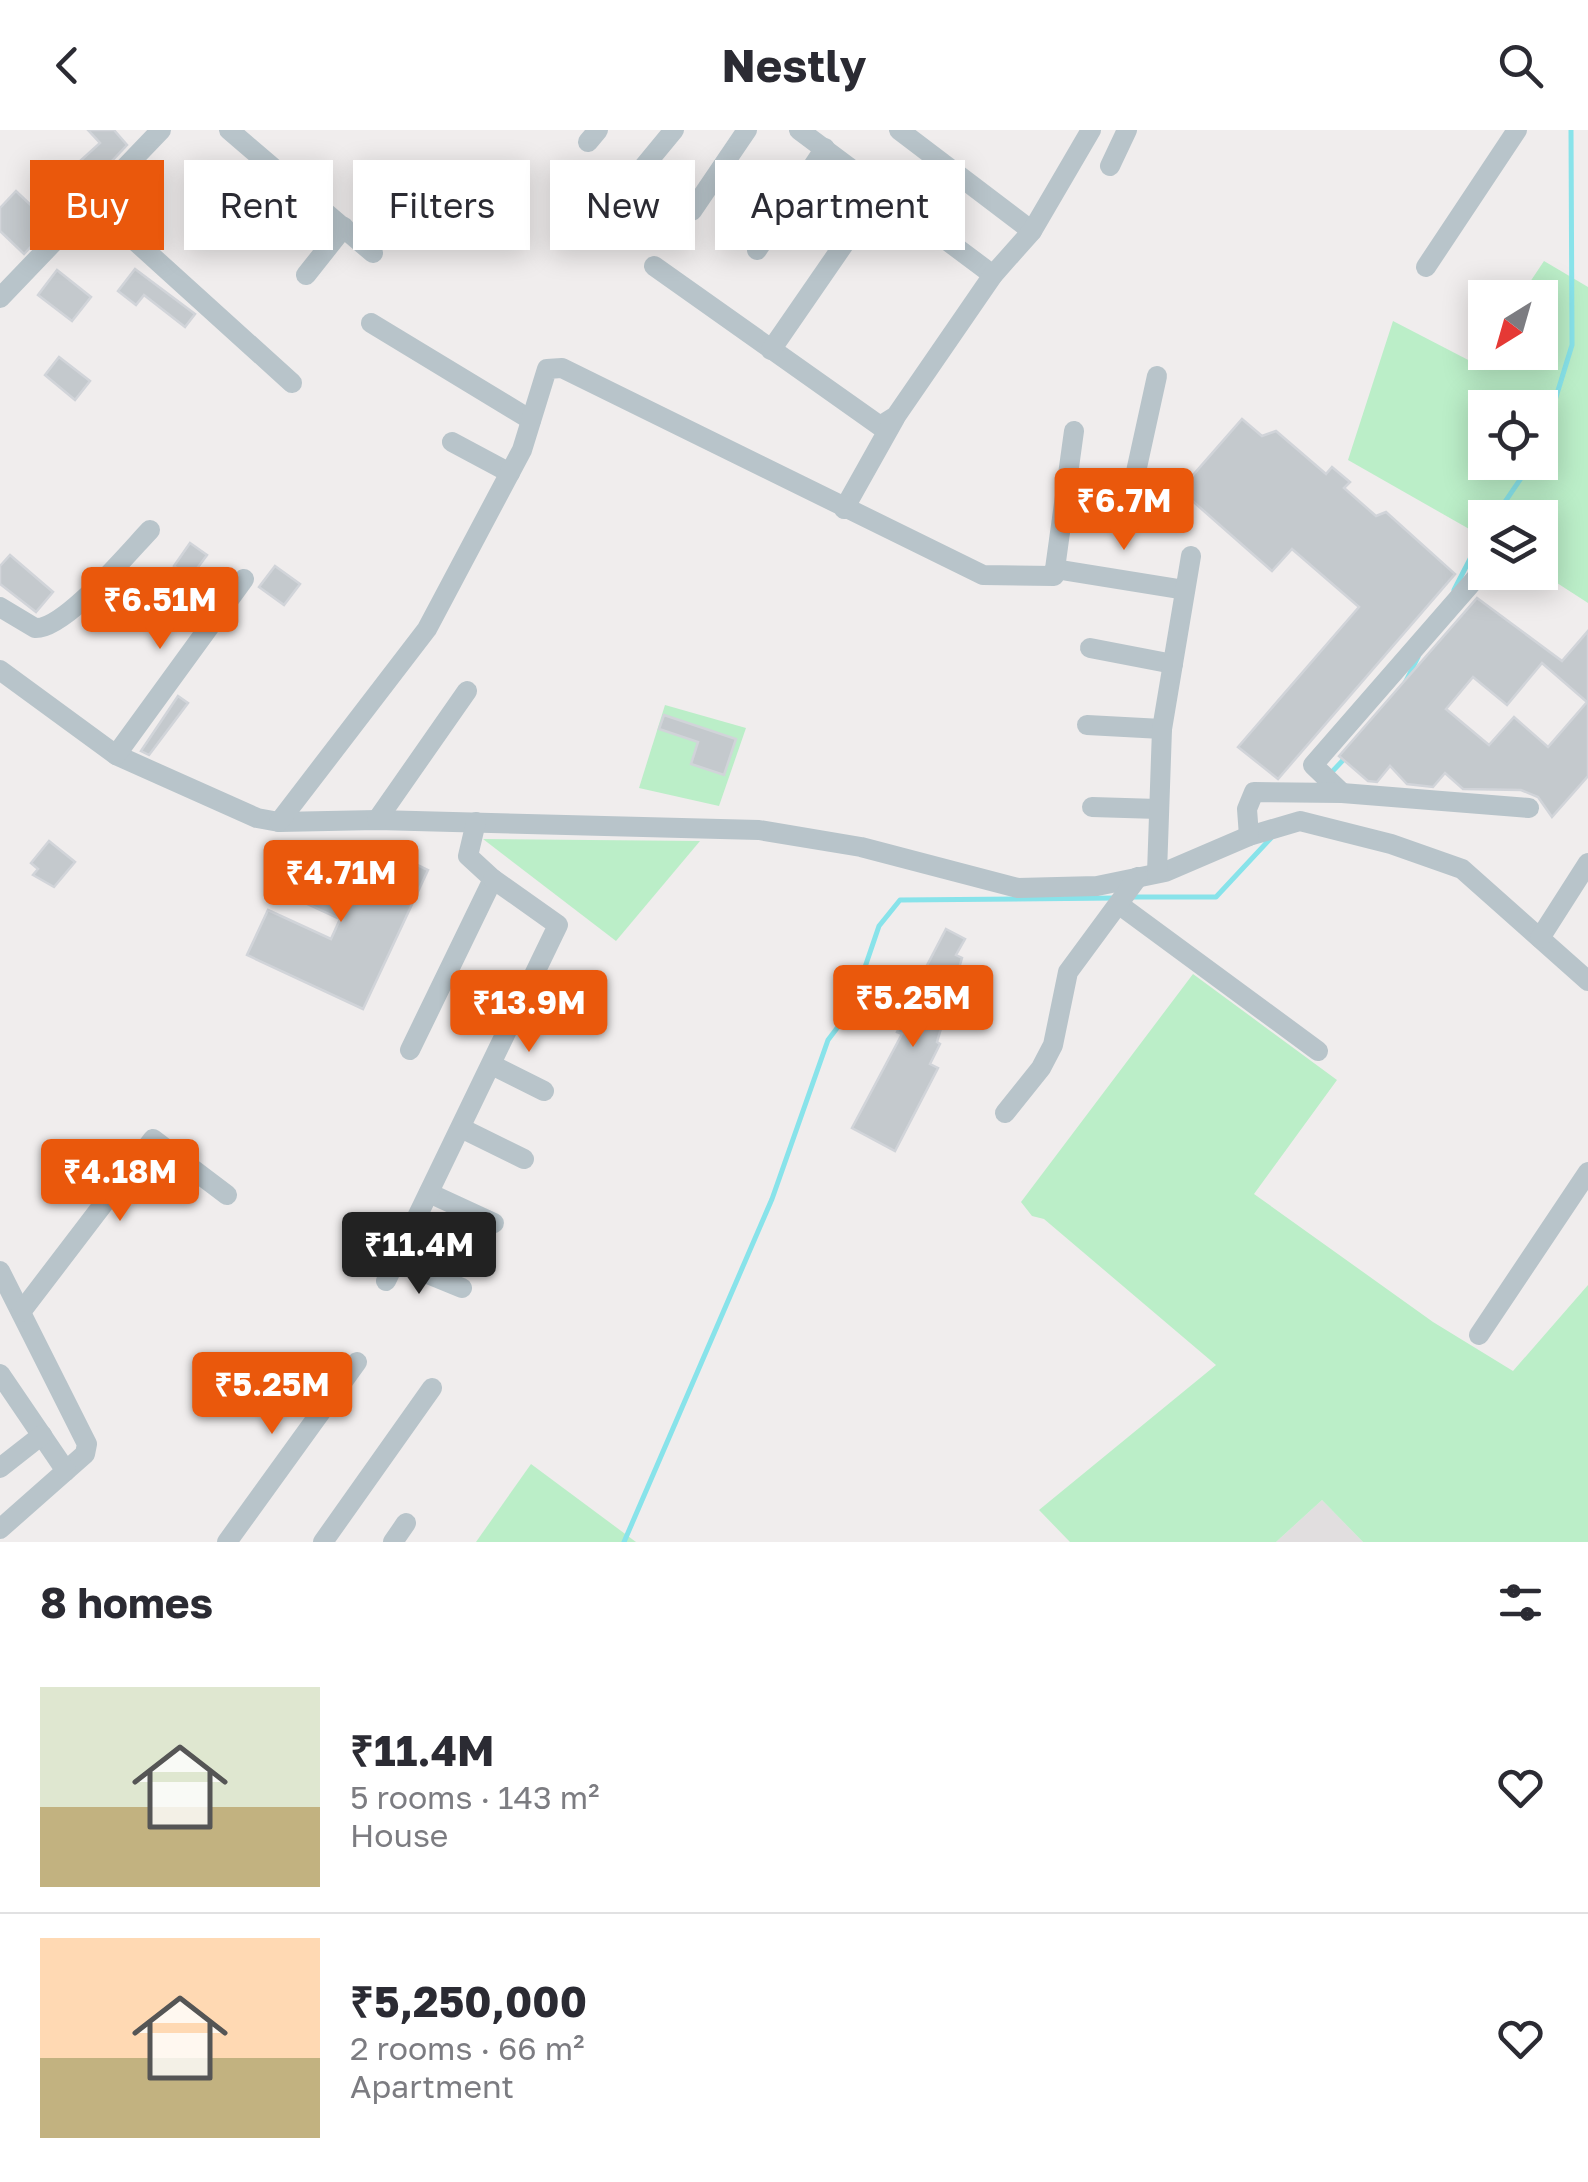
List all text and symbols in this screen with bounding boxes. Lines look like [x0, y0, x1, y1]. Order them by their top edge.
icon: back [40, 38, 95, 93]
text: Nestly [722, 38, 866, 92]
icon: search [1493, 38, 1548, 93]
chip: Buy [30, 160, 164, 250]
chip: Rent [184, 160, 333, 250]
chip: Filters [353, 160, 530, 250]
chip: New [550, 160, 695, 250]
chip: Apartment [715, 160, 965, 250]
north arrow [1468, 280, 1558, 370]
map controls [1468, 280, 1558, 590]
button: locate [1468, 390, 1558, 480]
pin: ₹6.7M [1054, 468, 1194, 553]
text: ₹6.7M [1077, 481, 1171, 519]
button: layers [1468, 500, 1558, 590]
pin: ₹6.51M [79, 567, 241, 652]
text: ₹6.51M [103, 580, 217, 618]
pin: ₹4.71M [260, 840, 422, 925]
text: ₹4.71M [286, 853, 396, 891]
pin: ₹5.25M [832, 965, 994, 1050]
pin: ₹13.9M [448, 970, 610, 1055]
text: ₹5.25M [855, 978, 971, 1016]
text: ₹13.9M [472, 983, 586, 1021]
pin: ₹4.18M [39, 1139, 201, 1224]
text: ₹4.18M [63, 1152, 177, 1190]
pin: ₹11.4M [338, 1212, 500, 1297]
text: ₹11.4M [364, 1225, 474, 1263]
pin: ₹5.25M [191, 1352, 353, 1437]
text: ₹5.25M [214, 1365, 330, 1403]
icon: filters [1493, 1575, 1548, 1630]
text: 8 homes [40, 1577, 213, 1627]
text: ₹11.4M [350, 1725, 494, 1775]
icon: home [120, 1727, 240, 1847]
icon: heart [1493, 1760, 1548, 1815]
text: 5 rooms · 143 m² [350, 1778, 600, 1816]
text: House [350, 1816, 448, 1854]
text: ₹5,250,000 [350, 1976, 587, 2026]
icon: home [120, 1978, 240, 2098]
icon: heart [1493, 2011, 1548, 2066]
text: 2 rooms · 66 m² [350, 2029, 585, 2067]
text: Apartment [350, 2067, 514, 2105]

